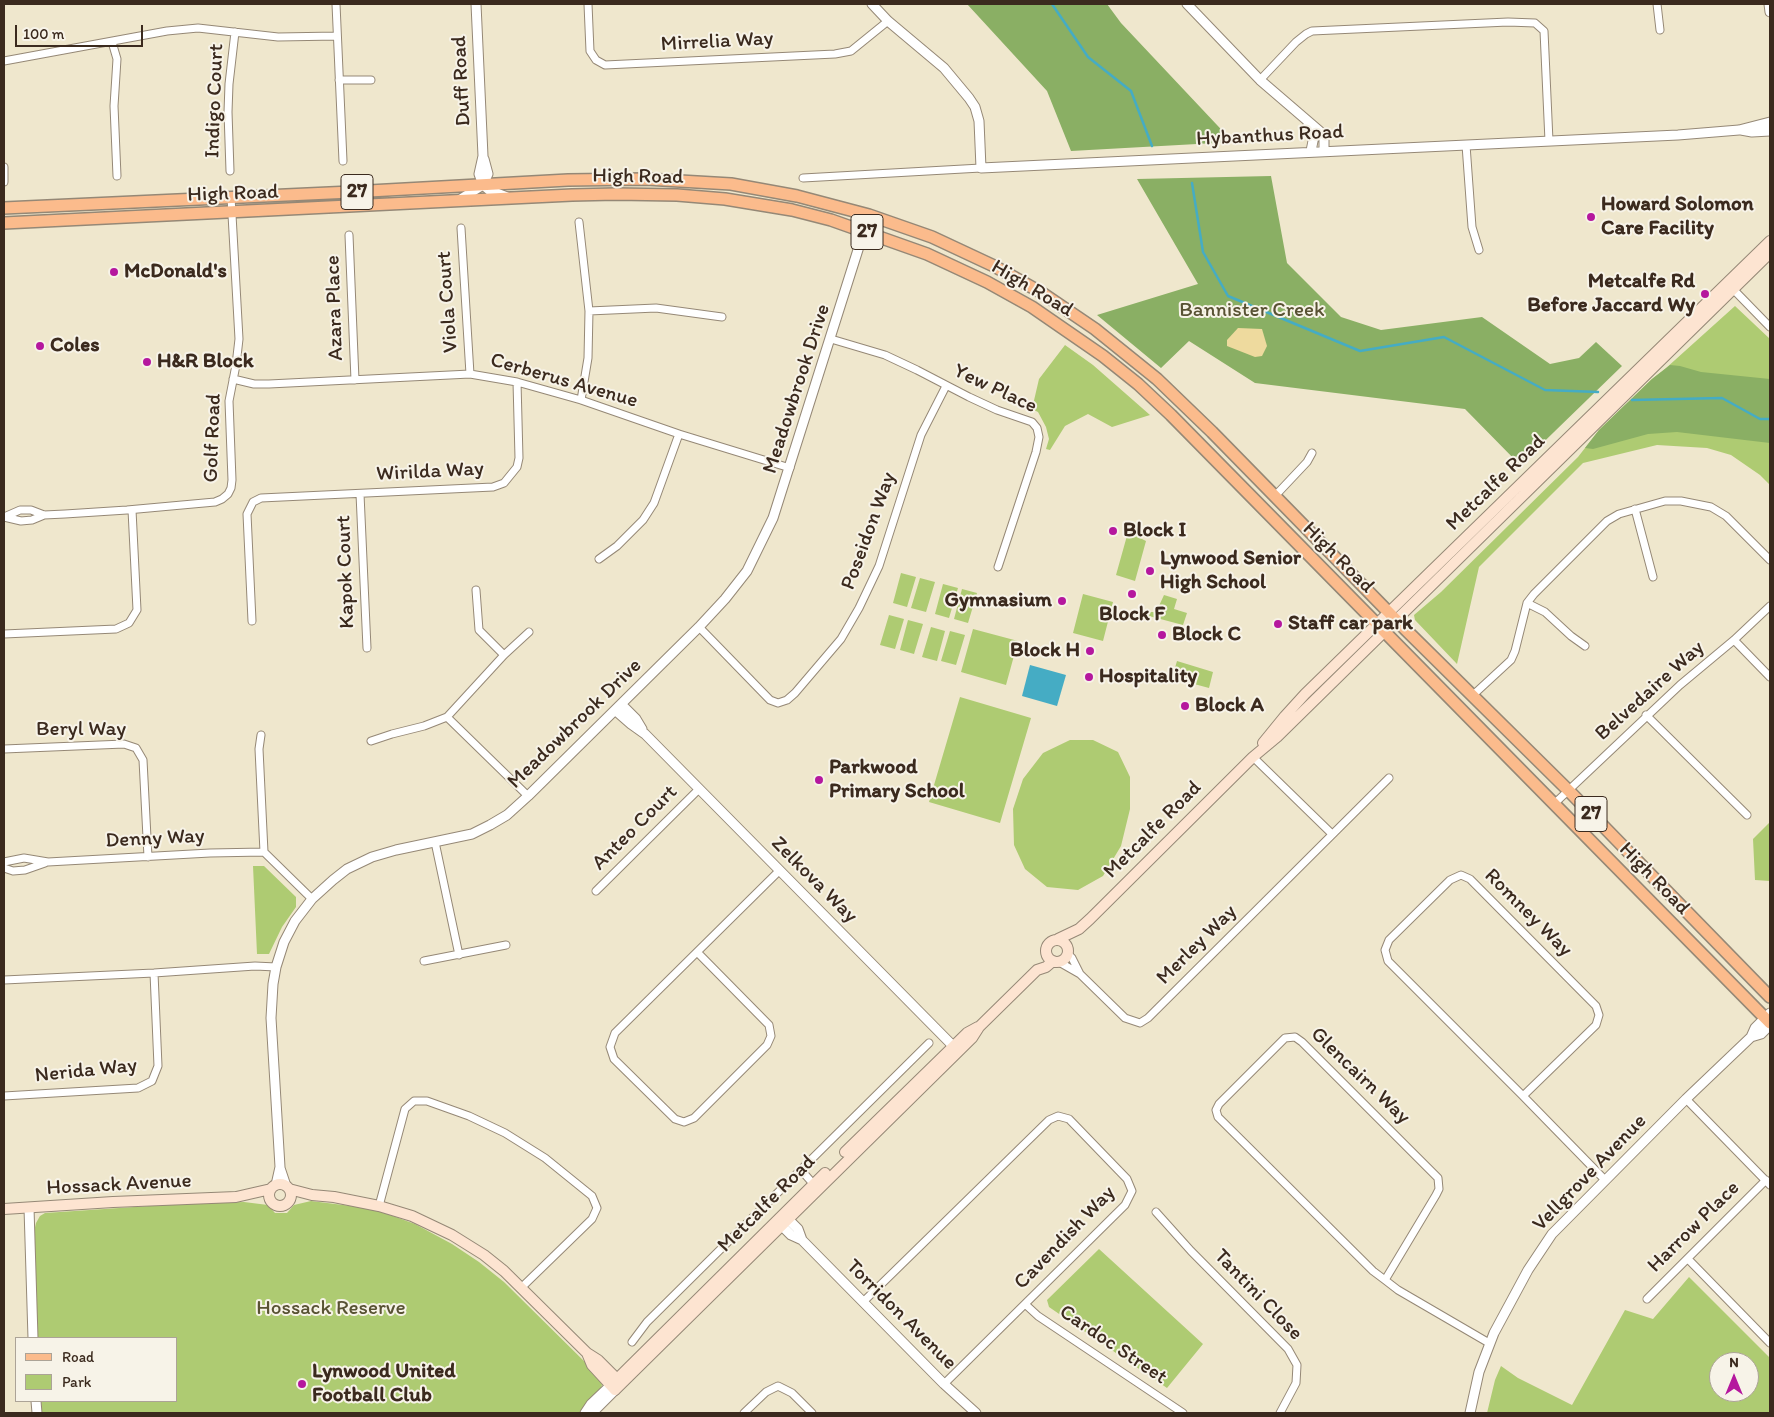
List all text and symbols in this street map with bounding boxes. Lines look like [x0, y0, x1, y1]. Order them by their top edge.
scale bar [18, 15, 145, 47]
text: 100 m [23, 25, 64, 43]
street label: Mirrelia Way [660, 26, 774, 58]
street label: Duff Road [447, 35, 477, 127]
street label: Indigo Court [200, 43, 230, 159]
street label: Hybanthus Road [1196, 120, 1344, 152]
street label: High Road [592, 164, 684, 190]
road number: 27 [341, 174, 373, 210]
street label: High Road [187, 180, 279, 208]
place label: Howard Solomon Care Facility [1601, 192, 1754, 242]
marker: Howard Solomon Care Facility [1585, 211, 1597, 223]
road number: 27 [851, 214, 883, 250]
street label: Viola Court [432, 250, 464, 354]
street label: Azara Place [321, 255, 349, 361]
street label: High Road [986, 255, 1078, 323]
place label: McDonald's [124, 259, 227, 285]
marker: McDonald's [108, 266, 120, 278]
place label: Metcalfe Rd Before Jaccard Wy [1527, 269, 1695, 319]
marker: Metcalfe Rd Before Jaccard Wy [1699, 288, 1711, 300]
park label: Bannister Creek [1179, 298, 1325, 324]
street label: Meadowbrook Drive [758, 301, 836, 477]
place label: Coles [50, 333, 100, 359]
marker: Coles [34, 340, 46, 352]
street label: Cerberus Avenue [487, 348, 641, 414]
place label: H&R Block [157, 349, 254, 375]
marker: H&R Block [141, 356, 153, 368]
street label: Yew Place [949, 359, 1041, 419]
street label: Golf Road [199, 393, 227, 483]
street label: Metcalfe Road [1441, 429, 1551, 537]
street label: Wirilda Way [375, 457, 485, 487]
street label: Poseidon Way [836, 469, 902, 593]
street label: Kapok Court [331, 515, 361, 629]
street label: High Road [1297, 517, 1379, 599]
place label: Block I [1123, 518, 1186, 544]
marker: Block I [1107, 525, 1119, 537]
place label: Lynwood Senior High School [1160, 546, 1301, 596]
marker: Lynwood Senior High School [1144, 565, 1156, 577]
place label: Gymnasium [945, 588, 1052, 614]
marker: Block F [1126, 588, 1138, 600]
marker: Gymnasium [1056, 595, 1068, 607]
place label: Block F [1099, 602, 1165, 628]
place label: Staff car park [1288, 611, 1413, 637]
marker: Staff car park [1272, 618, 1284, 630]
place label: Block C [1172, 622, 1241, 648]
marker: Block C [1156, 629, 1168, 641]
street label: Belvedaire Way [1590, 636, 1710, 746]
place label: Block H [1010, 638, 1080, 664]
marker: Block H [1084, 645, 1096, 657]
street label: Meadowbrook Drive [503, 653, 647, 795]
place label: Hospitality [1099, 664, 1197, 690]
marker: Hospitality [1083, 671, 1095, 683]
place label: Block A [1195, 693, 1264, 719]
marker: Block A [1179, 700, 1191, 712]
street label: Beryl Way [36, 717, 126, 743]
place label: Parkwood Primary School [829, 755, 965, 805]
marker: Parkwood Primary School [813, 774, 825, 786]
street label: Metcalfe Road [1099, 776, 1207, 884]
street label: Anteo Court [587, 780, 683, 876]
road number: 27 [1575, 796, 1607, 832]
street label: Denny Way [105, 824, 205, 854]
street label: Zelkova Way [765, 831, 863, 929]
street label: High Road [1613, 837, 1695, 921]
street label: Romney Way [1479, 864, 1577, 962]
street label: Merley Way [1152, 900, 1242, 990]
street label: Glencairn Way [1305, 1022, 1415, 1130]
street label: Nerida Way [34, 1053, 138, 1089]
street label: Vellgrove Avenue [1528, 1109, 1652, 1237]
street label: Metcalfe Road [713, 1150, 821, 1258]
street label: Hossack Avenue [46, 1169, 192, 1201]
street label: Harrow Place [1643, 1176, 1745, 1278]
street label: Cavendish Way [1009, 1181, 1121, 1295]
street label: Tantini Close [1208, 1244, 1308, 1346]
street label: Torridon Avenue [840, 1254, 962, 1376]
park label: Hossack Reserve [256, 1296, 406, 1322]
street label: Cardoc Street [1054, 1300, 1172, 1390]
legend [15, 1337, 178, 1402]
text: Road [62, 1348, 94, 1366]
north arrow [1709, 1352, 1759, 1402]
text: N [1729, 1354, 1739, 1371]
place label: Lynwood United Football Club [312, 1359, 456, 1409]
text: Park [62, 1373, 92, 1391]
marker: Lynwood United Football Club [296, 1378, 308, 1390]

